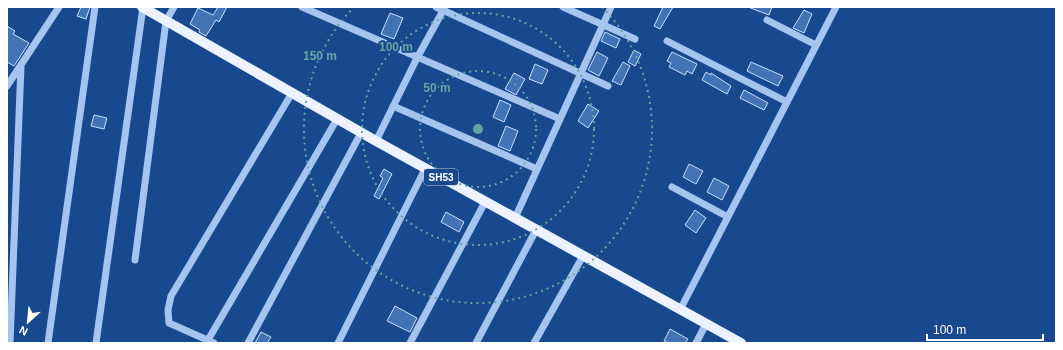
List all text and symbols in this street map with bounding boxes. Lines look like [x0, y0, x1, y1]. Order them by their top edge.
text: 100 m [379, 40, 413, 54]
text: 150 m [303, 49, 337, 63]
text: 50 m [423, 81, 451, 95]
centre of rings [471, 122, 485, 136]
road number: SH53 [424, 169, 458, 185]
north arrow [8, 302, 48, 342]
scale bar [927, 316, 1043, 342]
text: 100 m [933, 323, 966, 337]
text: N [17, 324, 30, 338]

